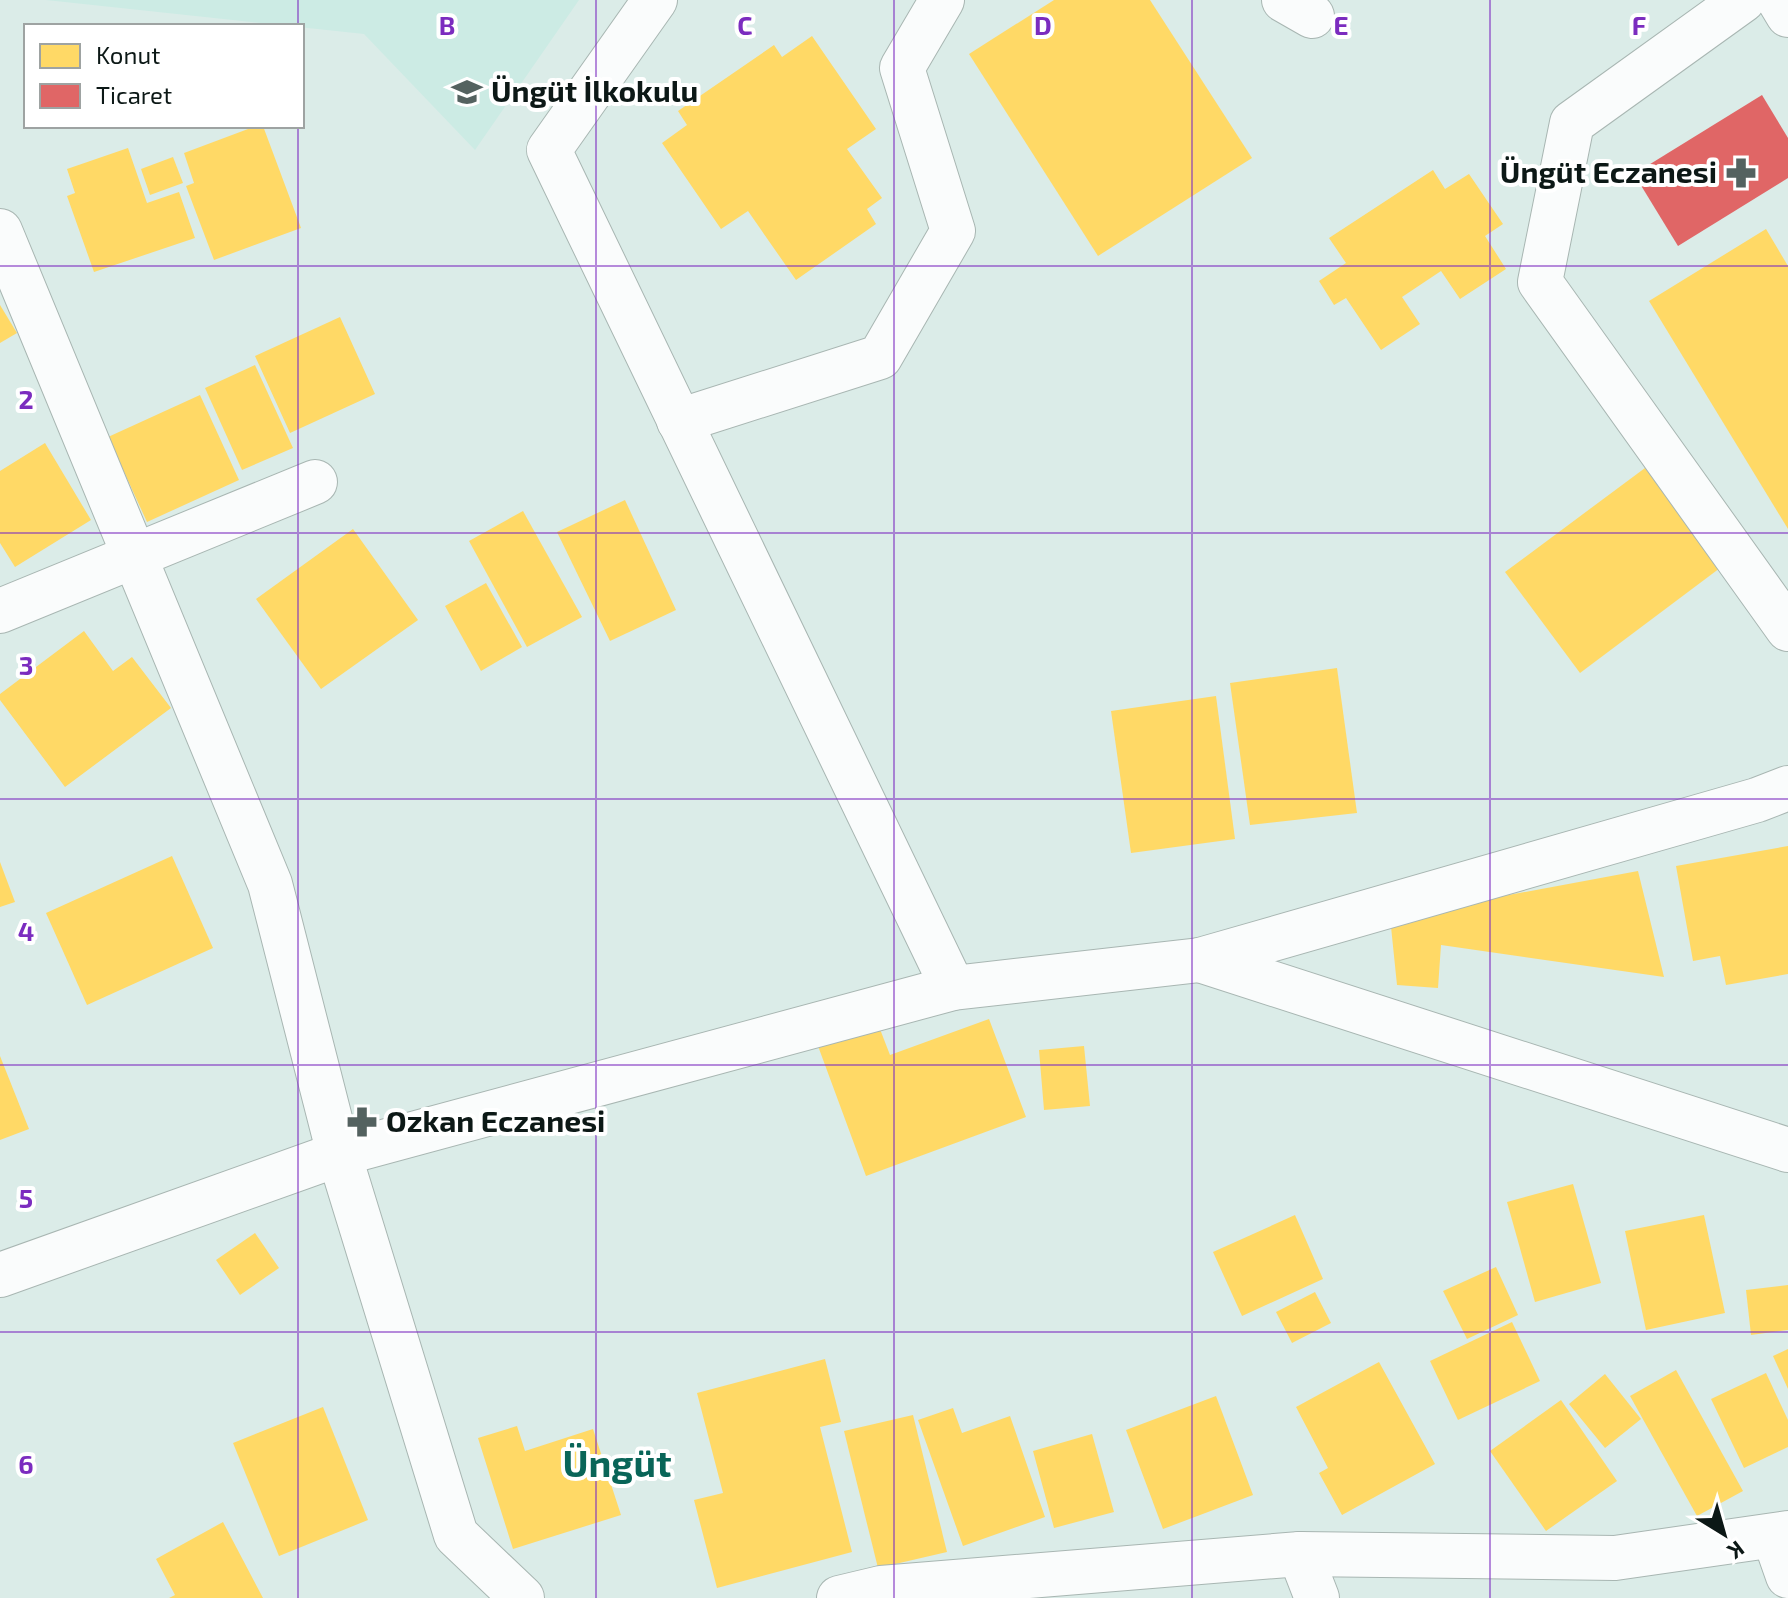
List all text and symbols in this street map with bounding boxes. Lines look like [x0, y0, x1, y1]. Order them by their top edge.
text: B [439, 9, 455, 40]
text: C [737, 9, 753, 40]
text: D [1034, 9, 1052, 40]
text: E [1333, 9, 1349, 40]
text: F [1632, 9, 1646, 40]
legend [24, 24, 304, 128]
text: Konut [96, 40, 160, 69]
place label: Üngüt İlkokulu [491, 72, 698, 108]
school or university icon: Üngüt İlkokulu [450, 75, 484, 109]
text: Ticaret [96, 80, 172, 109]
place label: Üngüt Eczanesi [1500, 153, 1717, 189]
pharmacy icon: Üngüt Eczanesi [1724, 156, 1758, 190]
text: 2 [18, 383, 34, 414]
text: 3 [19, 649, 33, 680]
text: 4 [18, 915, 34, 946]
place label: Ozkan Eczanesi [386, 1102, 605, 1138]
pharmacy icon: Ozkan Eczanesi [345, 1105, 379, 1139]
text: 5 [19, 1182, 33, 1213]
district label: Üngüt [562, 1439, 672, 1485]
text: 6 [18, 1448, 34, 1479]
north arrow [1684, 1494, 1764, 1574]
text: K [1723, 1536, 1750, 1565]

